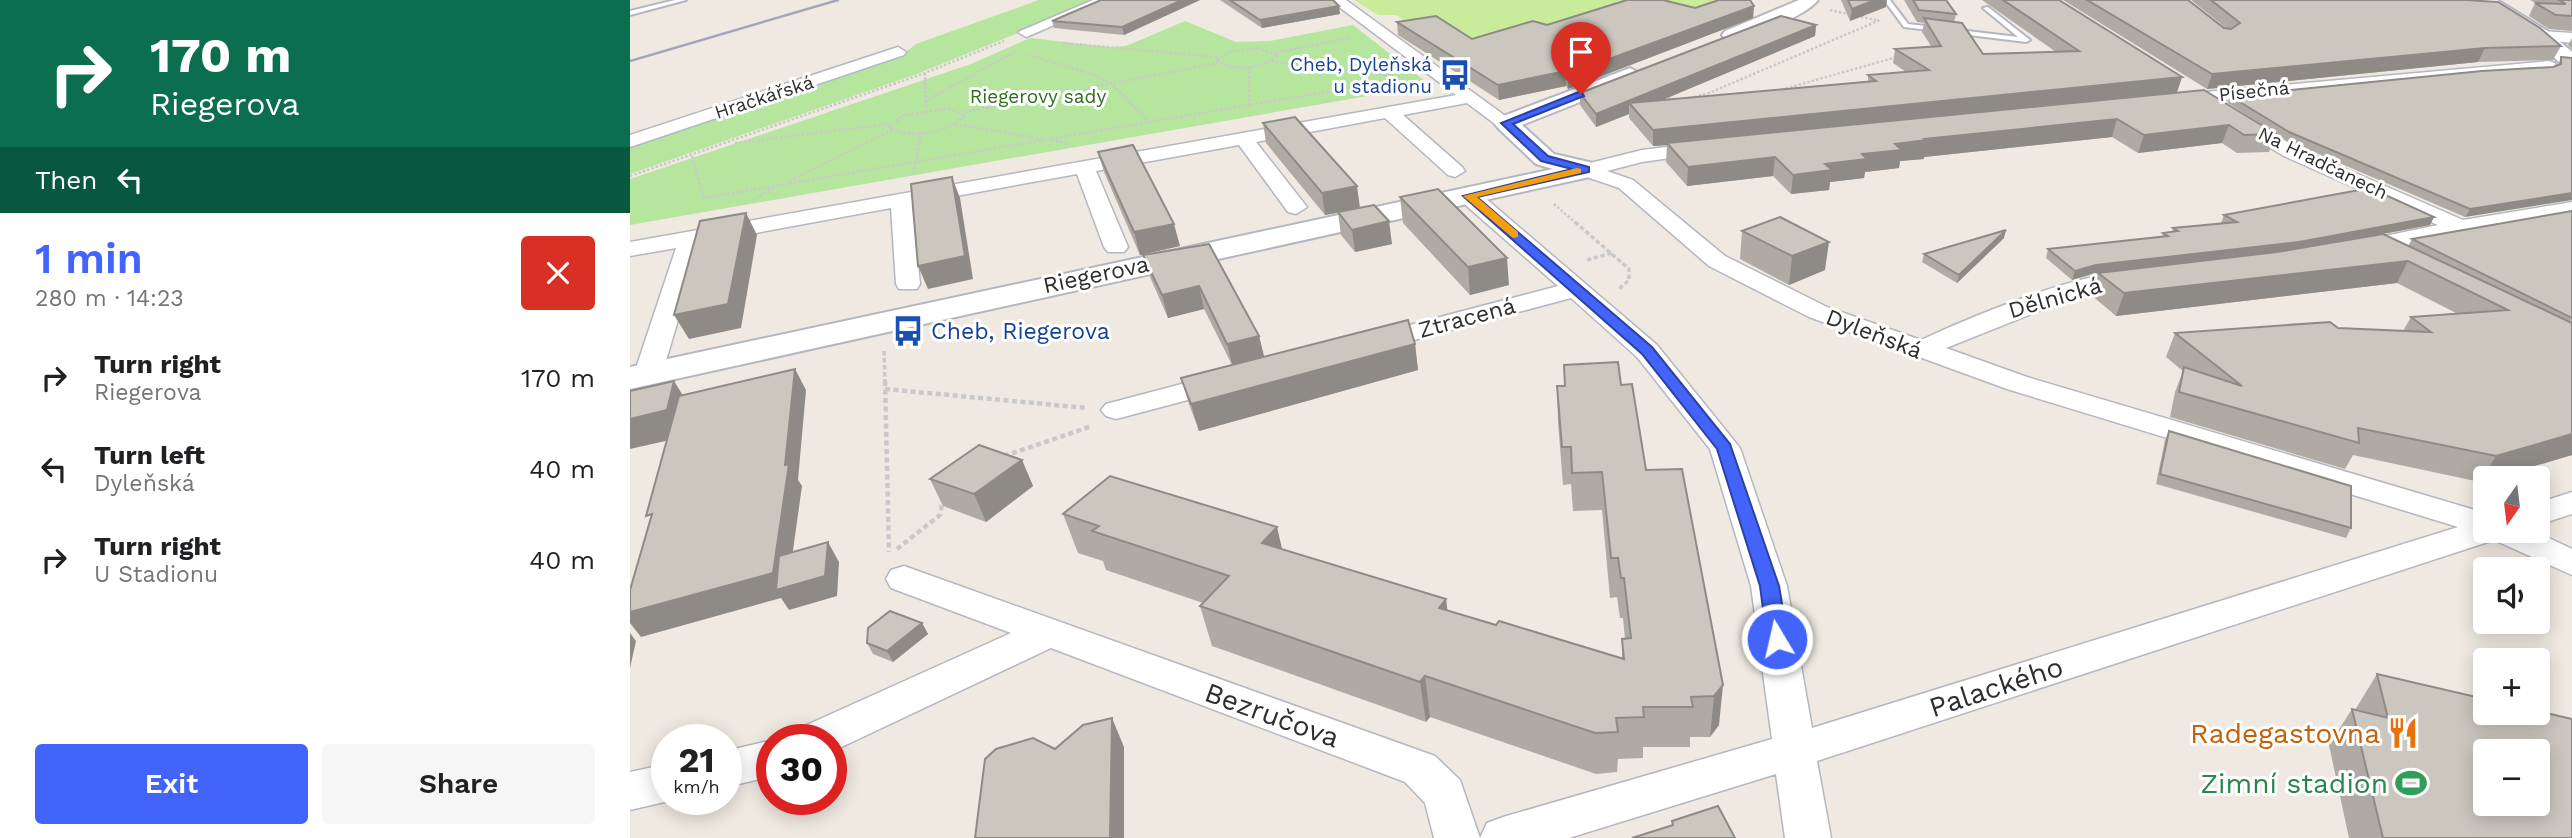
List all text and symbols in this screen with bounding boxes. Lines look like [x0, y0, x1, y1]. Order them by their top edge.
pin [1551, 22, 1611, 94]
text: 170 m [150, 26, 291, 84]
icon: right [35, 28, 126, 119]
icon: arrive [1562, 33, 1600, 71]
place label: Cheb, Dyleňská u stadionu [1290, 53, 1432, 98]
bus stop icon: Cheb, Dyleňská u stadionu [1438, 58, 1472, 92]
street label: Hračkářská [712, 70, 817, 124]
street label: Písečná [2218, 76, 2291, 106]
text: Riegerova [150, 85, 300, 123]
park label: Riegerovy sady [970, 85, 1107, 108]
street label: Na Hradčanech [2255, 122, 2391, 204]
icon: left [111, 161, 149, 199]
text: Then [35, 165, 97, 195]
text: 1 min [35, 234, 143, 283]
button: close [521, 236, 595, 310]
street label: Riegerova [1041, 251, 1151, 299]
street label: Dělnická [2005, 272, 2105, 324]
text: 280 m · 14:23 [35, 285, 184, 312]
street label: Ztracená [1416, 292, 1518, 344]
street label: Dyleňská [1822, 303, 1926, 365]
bus stop icon: Cheb, Riegerova [891, 314, 925, 348]
place label: Cheb, Riegerova [931, 318, 1110, 345]
text: Turn right [94, 349, 221, 379]
icon: right [35, 359, 73, 397]
text: 170 m [521, 363, 595, 393]
text: Riegerova [94, 379, 202, 406]
text: Turn left [94, 440, 205, 470]
icon: left [35, 450, 73, 488]
text: 40 m [529, 454, 595, 484]
north arrow [2473, 466, 2550, 542]
map controls [2473, 466, 2550, 816]
text: Dyleňská [94, 470, 195, 497]
text: Turn right [94, 531, 221, 561]
icon: right [35, 541, 73, 579]
text: 40 m [529, 545, 595, 575]
button: sound [2473, 557, 2550, 634]
text: U Stadionu [94, 561, 218, 588]
position arrow [1740, 602, 1814, 676]
button: + [2473, 648, 2550, 725]
street label: Palackého [1925, 650, 2067, 724]
street label: Bezručova [1200, 675, 1344, 755]
restaurant icon: Radegastovna [2386, 716, 2420, 750]
place label: Radegastovna [2190, 717, 2380, 750]
speed limit sign: 30 [756, 724, 847, 815]
text: 21 [679, 739, 714, 781]
button: − [2473, 739, 2550, 816]
button: Exit [35, 744, 308, 824]
button: Share [322, 744, 595, 824]
sports icon: Zimní stadion [2394, 766, 2428, 800]
place label: Zimní stadion [2200, 767, 2388, 800]
text: km/h [673, 776, 720, 797]

